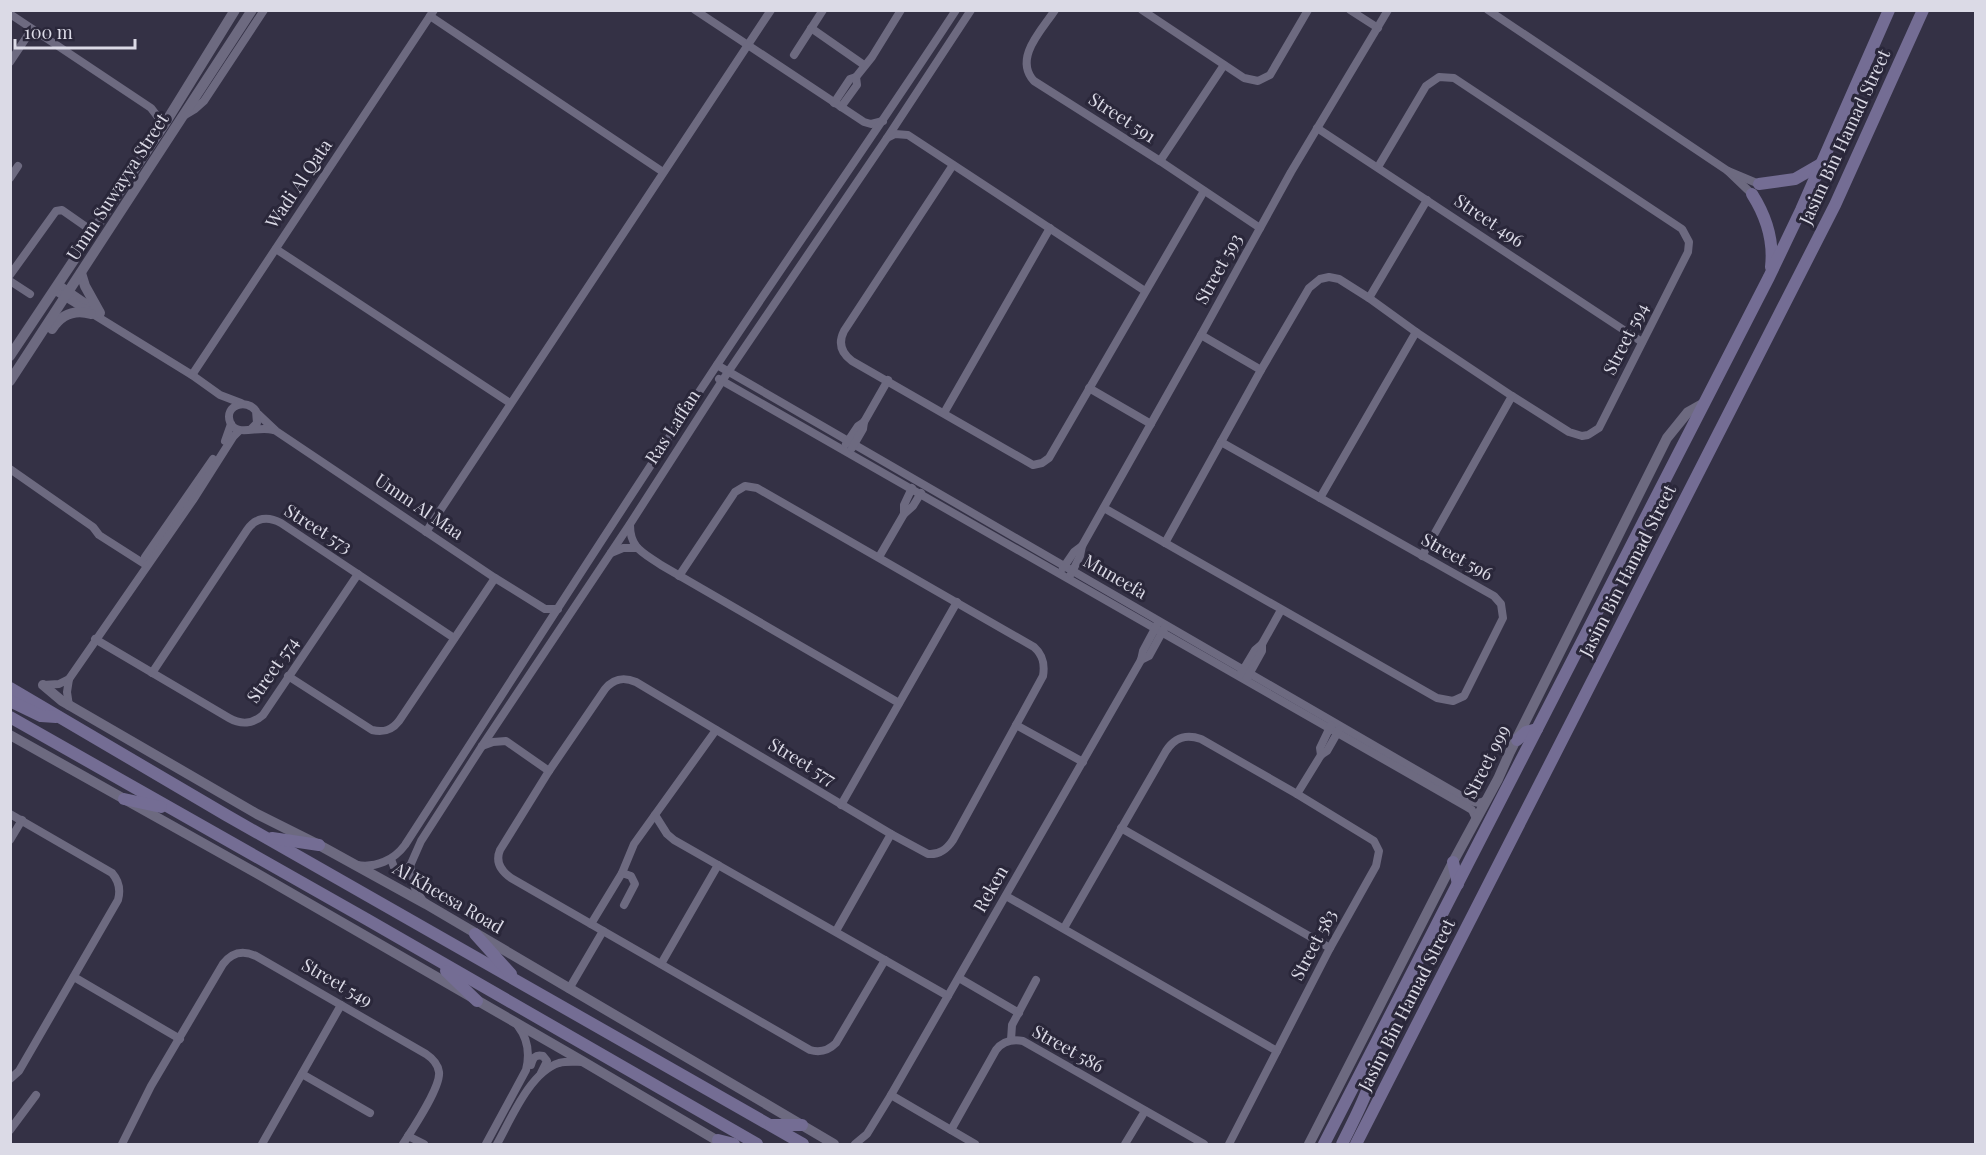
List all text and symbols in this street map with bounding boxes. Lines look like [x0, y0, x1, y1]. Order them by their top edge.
scale bar [15, 12, 135, 50]
text: 100 m [24, 20, 73, 44]
street label: Jasim Bin Hamad Street [1793, 45, 1896, 229]
street label: Street 591 [1084, 86, 1161, 148]
street label: Umm Suwayya Street [61, 108, 174, 265]
street label: Wadi Al Qata [259, 134, 337, 234]
street label: Street 496 [1450, 188, 1529, 252]
street label: Street 593 [1189, 229, 1247, 308]
street label: Street 594 [1597, 298, 1654, 379]
street label: Ras Laffan [639, 384, 705, 468]
street label: Umm Al Maa [370, 468, 469, 545]
street label: Jasim Bin Hamad Street [1573, 480, 1681, 662]
street label: Street 573 [280, 498, 357, 558]
street label: Street 596 [1417, 527, 1498, 586]
street label: Muneefa [1079, 548, 1152, 604]
street label: Street 574 [241, 632, 304, 707]
street label: Street 999 [1457, 720, 1515, 803]
street label: Street 577 [764, 732, 841, 791]
street label: Al Kheesa Road [388, 855, 509, 939]
street label: Reken [967, 861, 1013, 916]
street label: Street 583 [1284, 905, 1342, 984]
street label: Jasim Bin Hamad Street [1352, 914, 1460, 1096]
street label: Street 549 [298, 952, 377, 1012]
street label: Street 586 [1028, 1019, 1109, 1078]

